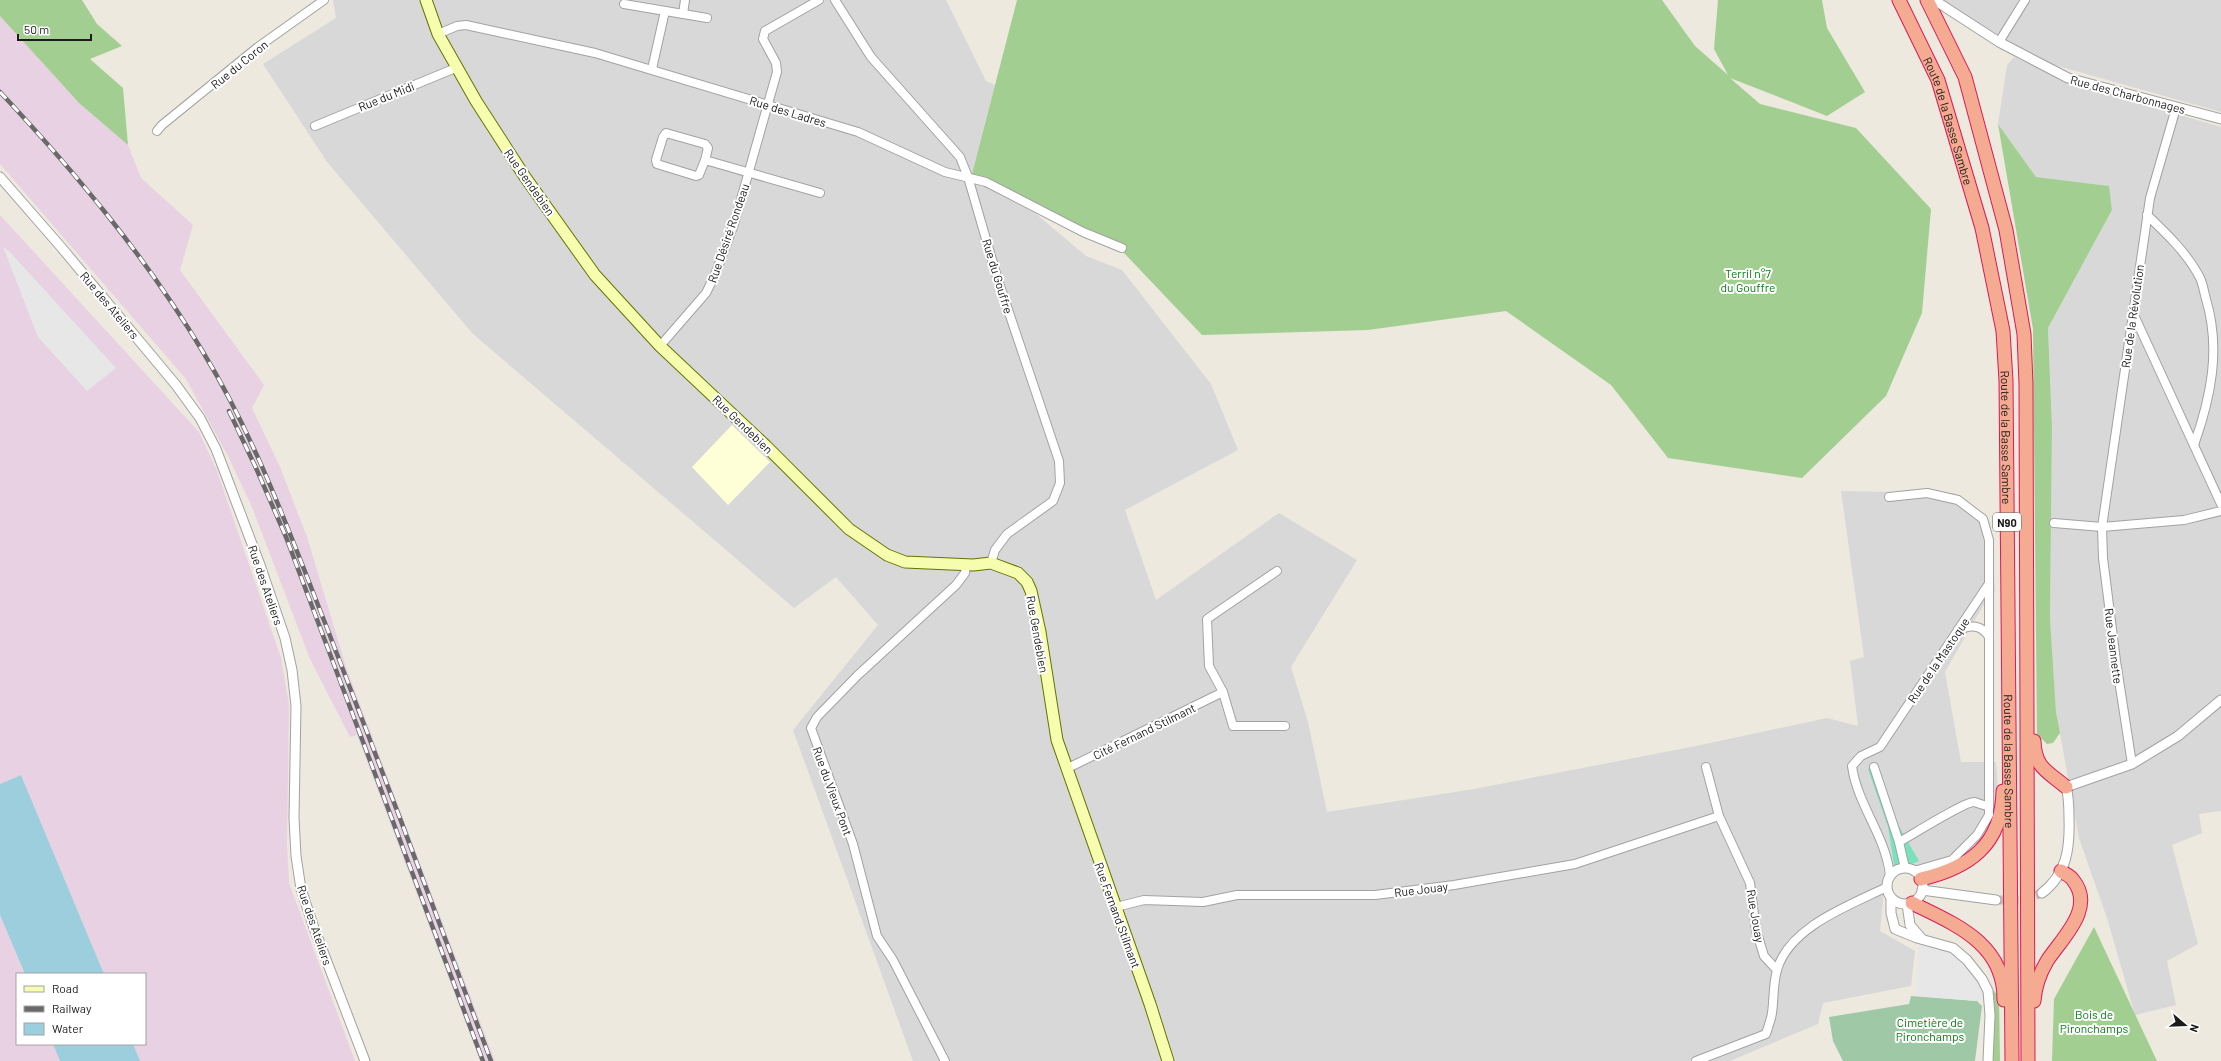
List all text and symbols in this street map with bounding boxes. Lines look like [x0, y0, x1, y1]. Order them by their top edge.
scale bar [18, 16, 91, 42]
text: 50 m [24, 22, 49, 36]
street label: Rue du Coron [208, 37, 270, 91]
street label: Route de la Basse Sambre [1921, 54, 1976, 187]
street label: Rue des Charbonnages [2069, 72, 2187, 116]
street label: Rue du Midi [356, 78, 416, 114]
street label: Rue des Ladres [748, 93, 828, 129]
street label: Rue Gendebien [502, 146, 558, 218]
street label: Rue Désiré Rondeau [704, 182, 752, 284]
street label: Rue du Gouffre [980, 237, 1016, 315]
street label: Rue de la Révolution [2118, 263, 2146, 369]
park label: Terril n°7 du Gouffre [1721, 266, 1775, 294]
street label: Rue des Ateliers [78, 268, 142, 342]
street label: Route de la Basse Sambre [1998, 370, 2014, 505]
street label: Rue Gendebien [710, 392, 776, 456]
road number: N90 [1993, 513, 2021, 531]
street label: Rue des Ateliers [246, 543, 286, 627]
street label: Rue Gendebien [1024, 594, 1052, 674]
street label: Rue Jeannette [2102, 607, 2126, 685]
street label: Rue de la Mastoque [1904, 615, 1972, 705]
street label: Route de la Basse Sambre [2002, 694, 2017, 828]
street label: Cité Fernand Stilmant [1090, 700, 1198, 762]
street label: Rue du Vieux Pont [810, 745, 856, 837]
street label: Rue Fernand Stilmant [1092, 860, 1144, 970]
street label: Rue Jouay [1393, 879, 1449, 899]
street label: Rue des Ateliers [295, 883, 335, 967]
street label: Rue Jouay [1744, 888, 1768, 944]
legend [16, 973, 146, 1045]
text: Road [52, 981, 79, 995]
text: Railway [52, 1001, 92, 1015]
north arrow [2165, 1005, 2205, 1045]
park label: Bois de Pironchamps [2060, 1007, 2129, 1035]
park label: Cimetière de Pironchamps [1896, 1015, 1965, 1043]
text: Water [52, 1021, 84, 1035]
text: N [2188, 1023, 2202, 1034]

